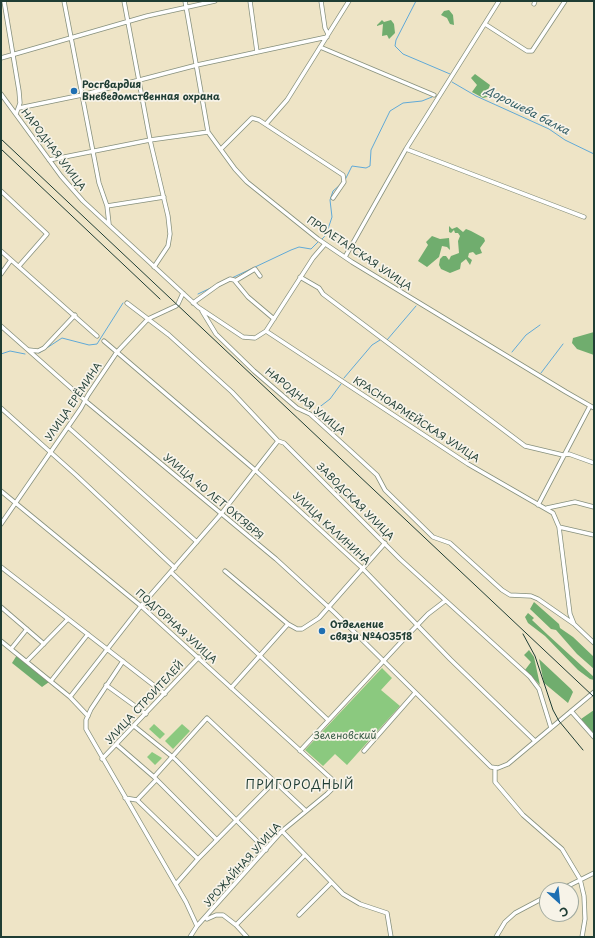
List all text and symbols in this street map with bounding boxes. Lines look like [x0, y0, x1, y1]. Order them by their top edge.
place label: Росгвардия Вневедомственная охрана [82, 79, 220, 102]
water label: Дорошева балка [483, 84, 571, 138]
marker: Росгвардия Вневедомственная охрана [69, 86, 79, 96]
street label: НАРОДНАЯ УЛИЦА [18, 107, 88, 193]
street label: ПРОЛЕТАРСКАЯ УЛИЦА [304, 214, 414, 294]
street label: УЛИЦА ЕРЁМИНА [43, 361, 105, 443]
street label: НАРОДНАЯ УЛИЦА [263, 366, 347, 438]
street label: КРАСНОАРМЕЙСКАЯ УЛИЦА [351, 375, 481, 465]
street label: УЛИЦА 40 ЛЕТ ОКТЯБРЯ [161, 452, 265, 542]
street label: ЗАВОДСКАЯ УЛИЦА [314, 461, 396, 543]
street label: УЛИЦА КАЛИНИНА [290, 490, 372, 568]
street label: ПОДГОРНАЯ УЛИЦА [133, 587, 219, 667]
place label: Отделение связи №403518 [330, 619, 412, 642]
marker: Отделение связи №403518 [317, 626, 327, 636]
street label: УЛИЦА СТРОИТЕЛЕЙ [104, 659, 186, 747]
park label: Зеленовский [314, 730, 376, 742]
district label: ПРИГОРОДНЫЙ [245, 779, 355, 793]
street label: УРОЖАЙНАЯ УЛИЦА [202, 821, 284, 909]
north arrow [539, 882, 579, 922]
text: С [557, 903, 572, 922]

